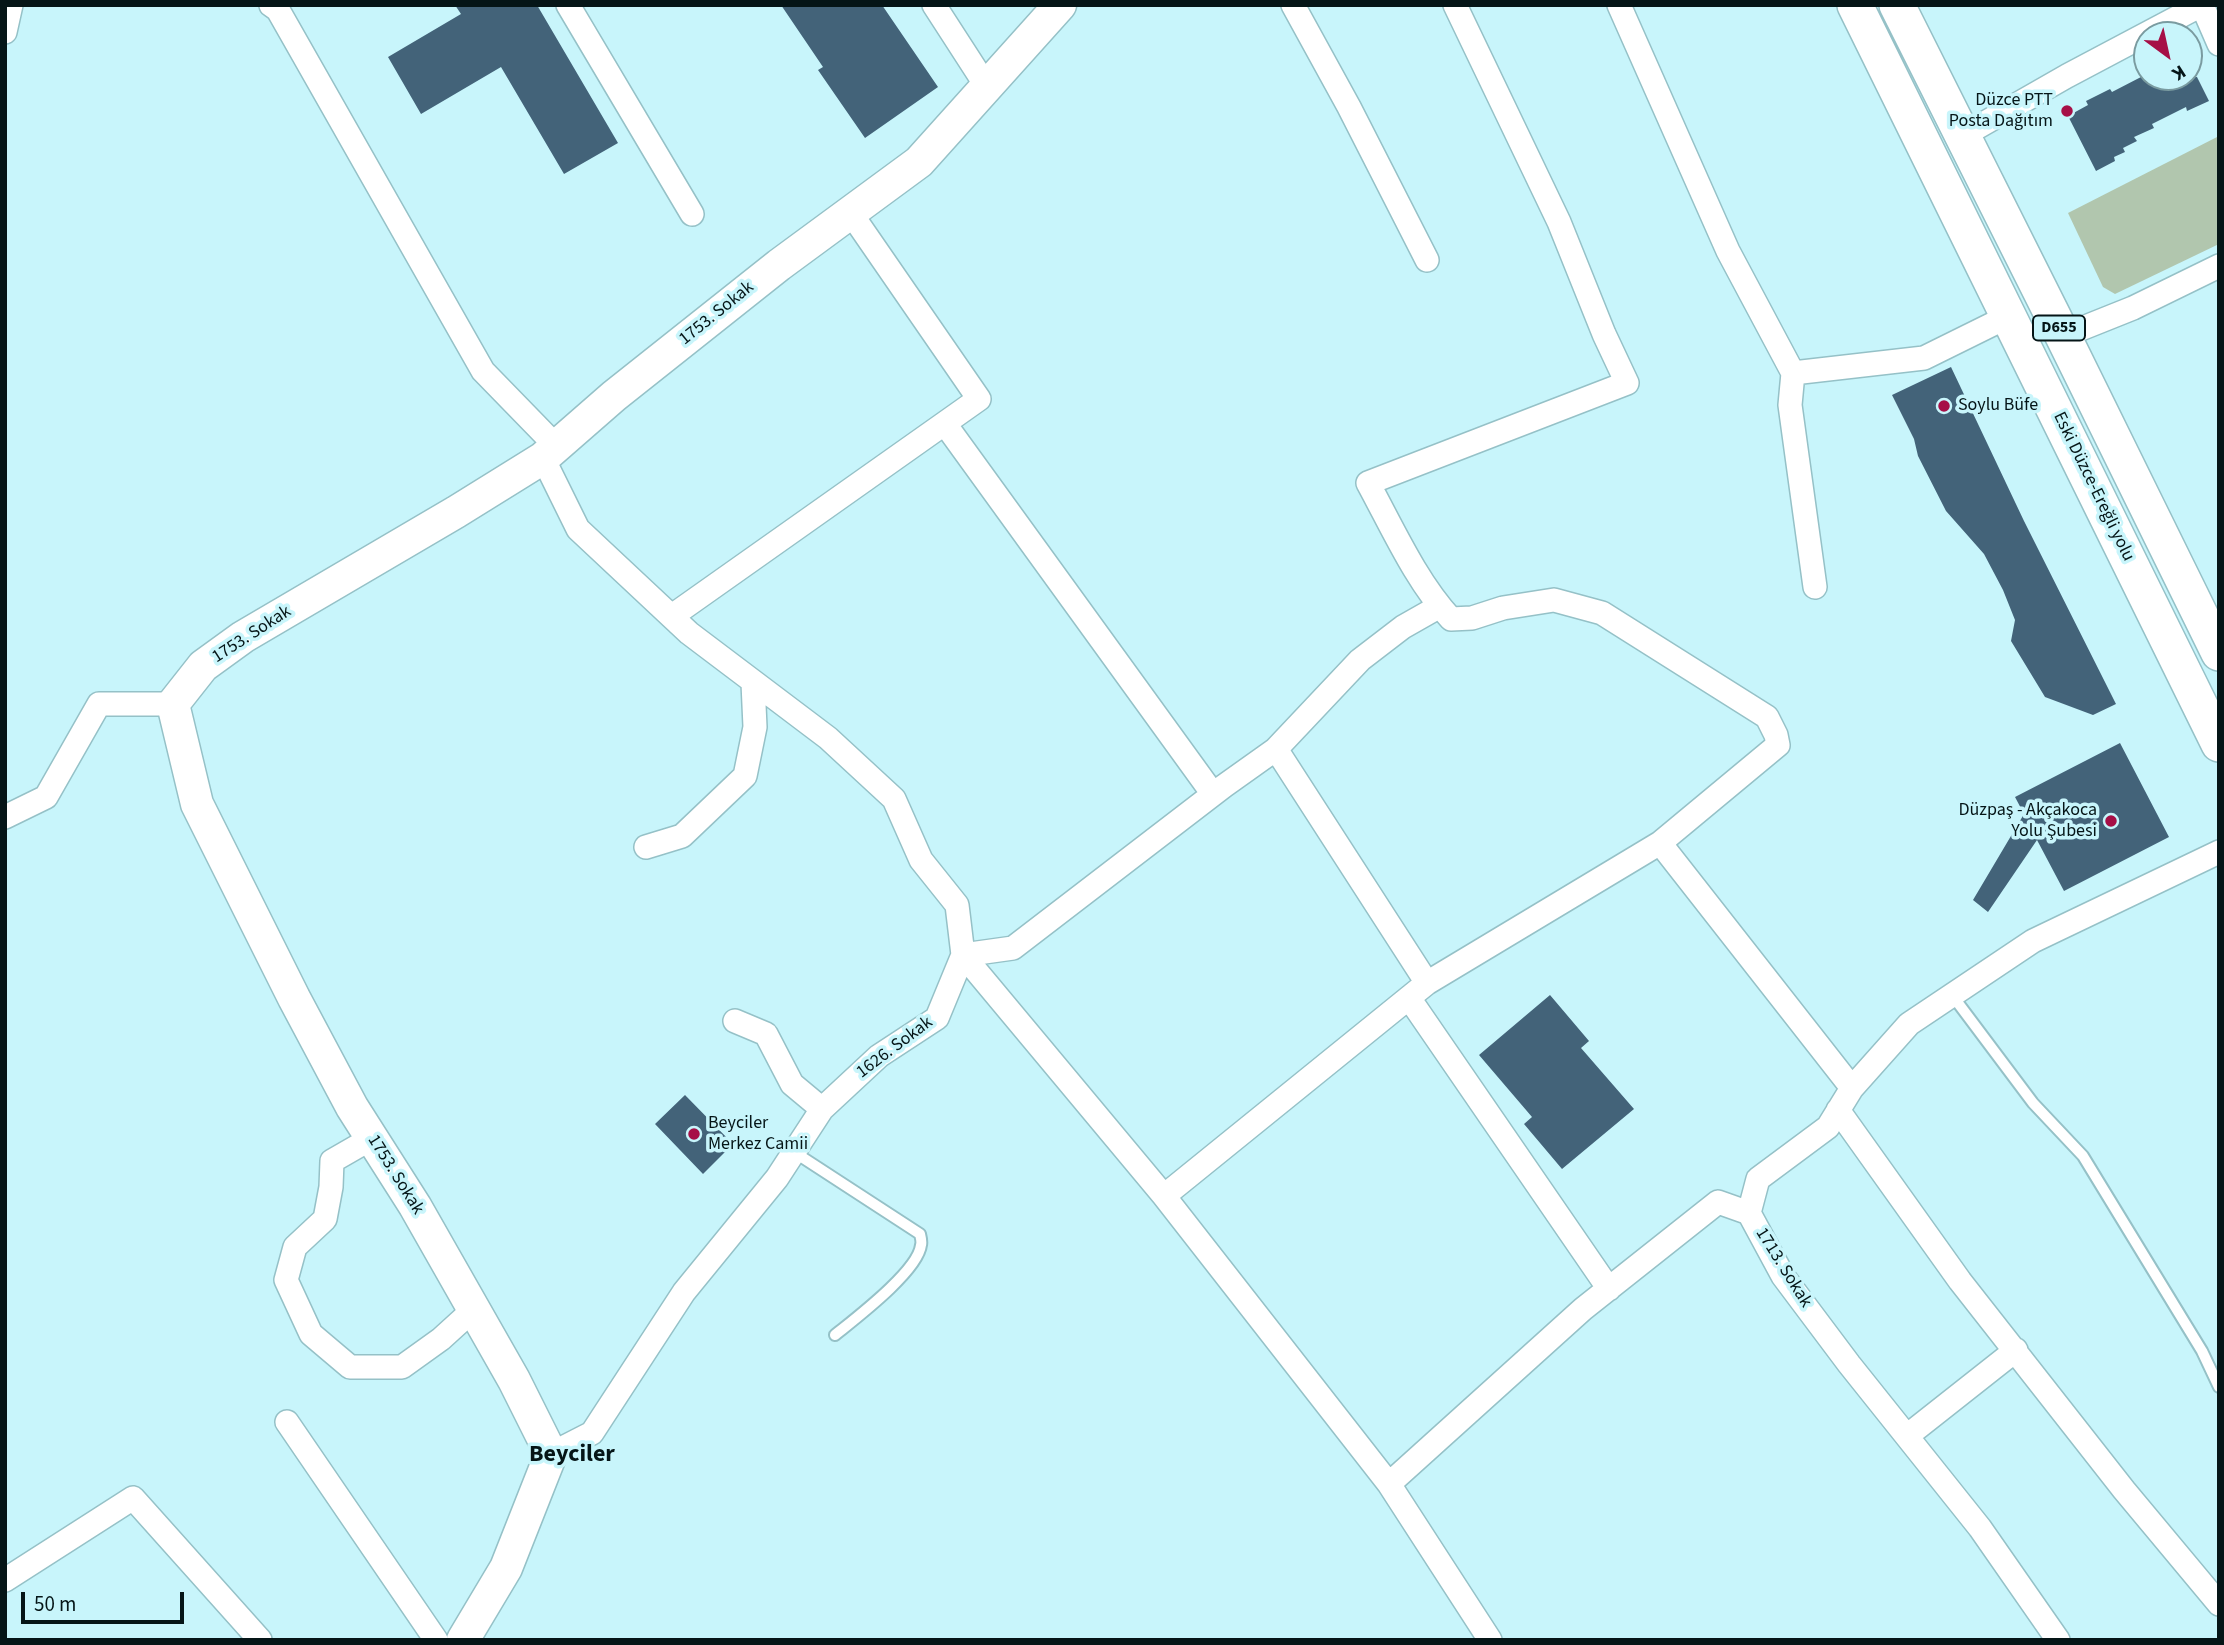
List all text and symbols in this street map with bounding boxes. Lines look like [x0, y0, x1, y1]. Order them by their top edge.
north arrow [2133, 21, 2203, 91]
text: K [2166, 58, 2191, 87]
place label: Düzce PTT Posta Dağıtım [1949, 90, 2053, 132]
marker: Düzce PTT Posta Dağıtım [2059, 103, 2075, 119]
street label: 1753. Sokak [675, 277, 759, 351]
road number: D655 [2033, 316, 2085, 340]
place label: Soylu Büfe [1958, 395, 2038, 417]
marker: Soylu Büfe [1936, 398, 1952, 414]
street label: Eski Düzce-Ereğli yolu [2048, 409, 2138, 565]
street label: 1753. Sokak [208, 601, 296, 669]
place label: Düzpaş - Akçakoca Yolu Şubesi [1958, 800, 2097, 842]
marker: Düzpaş - Akçakoca Yolu Şubesi [2103, 813, 2119, 829]
street label: 1626. Sokak [853, 1012, 937, 1084]
place label: Beyciler Merkez Camii [708, 1113, 808, 1156]
marker: Beyciler Merkez Camii [686, 1126, 702, 1142]
street label: 1753. Sokak [362, 1131, 428, 1219]
street label: 1713. Sokak [1750, 1224, 1816, 1312]
district label: Beyciler [529, 1442, 615, 1470]
scale bar [24, 1578, 187, 1622]
text: 50 m [34, 1589, 76, 1619]

